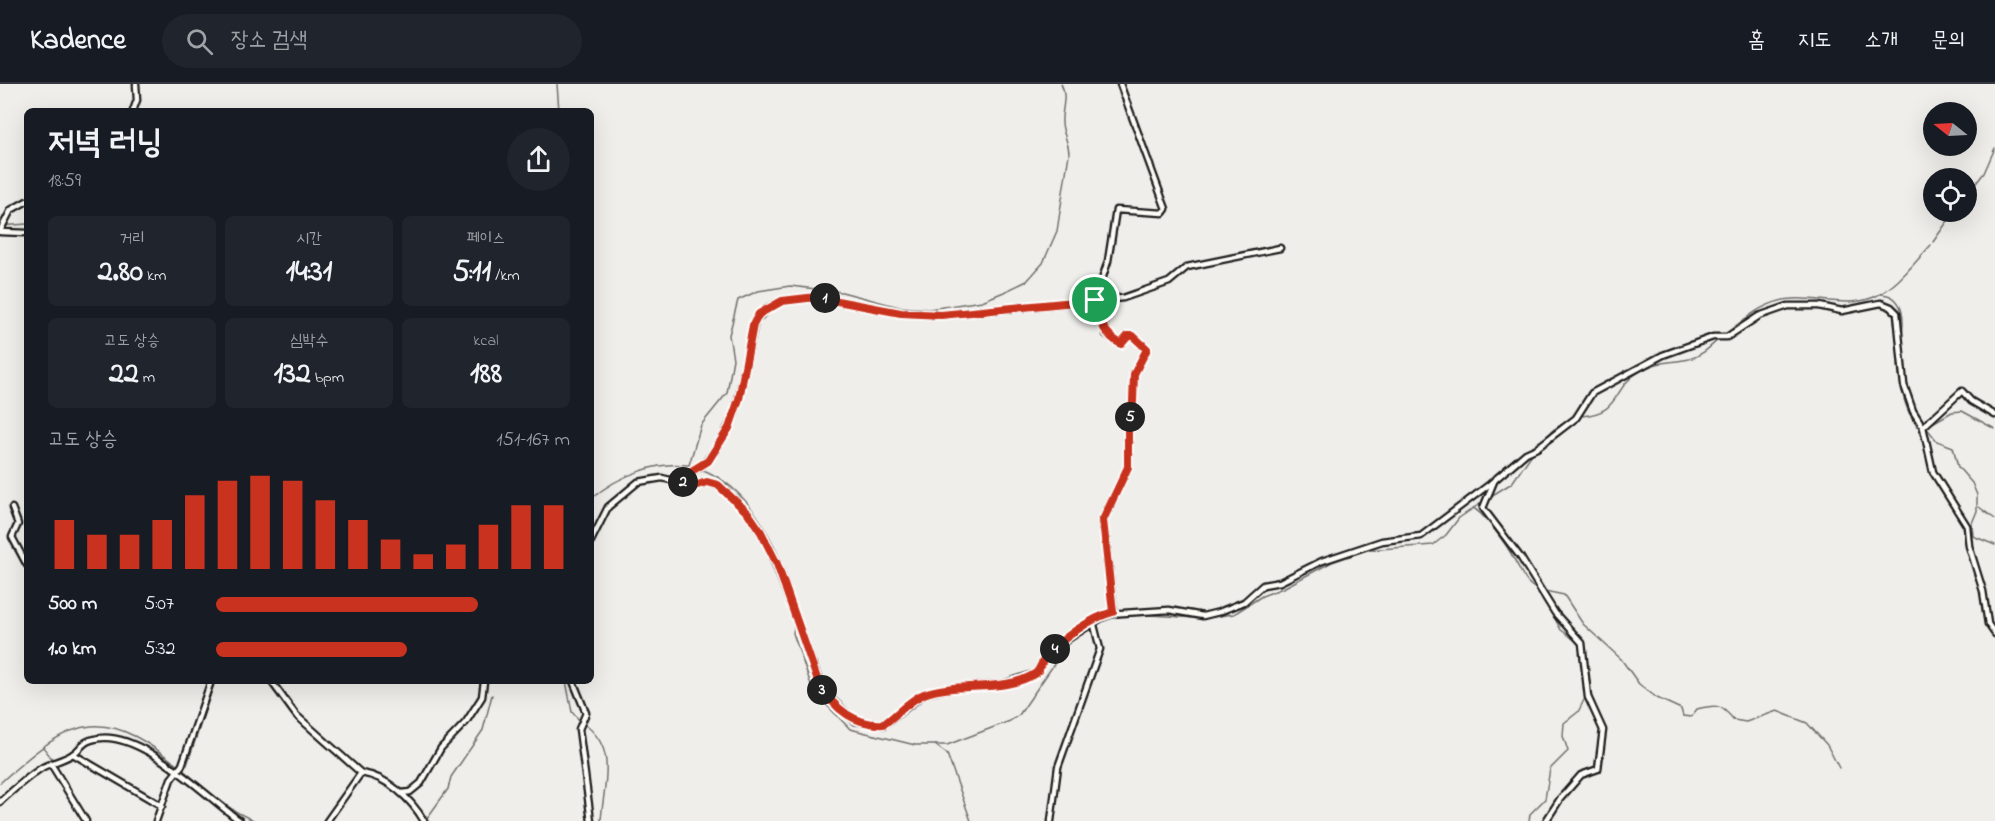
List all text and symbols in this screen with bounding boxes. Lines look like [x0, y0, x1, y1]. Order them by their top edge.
search box [162, 14, 582, 68]
text: Kadence [30, 21, 126, 62]
icon: search [183, 25, 216, 58]
text: 장소 검색 [231, 25, 307, 57]
text: 홈 [1748, 26, 1765, 56]
text: 지도 [1798, 26, 1831, 56]
text: 소개 [1864, 26, 1898, 56]
text: 문의 [1931, 26, 1965, 56]
north arrow [1923, 102, 1977, 156]
map controls [1923, 102, 1977, 222]
text: 저녁 러닝 [48, 120, 162, 168]
button: share [507, 128, 570, 191]
text: 18:59 [48, 167, 81, 196]
button: locate [1923, 168, 1977, 222]
text: 거리 [119, 227, 145, 251]
text: 시간 [296, 227, 322, 251]
text: 페이스 [467, 227, 505, 251]
text: 2.80 [98, 251, 143, 295]
text: 14:31 [286, 251, 332, 295]
text: 5:11 [452, 251, 491, 295]
text: km [143, 264, 166, 288]
text: /km [491, 264, 520, 288]
pin [1069, 274, 1120, 325]
pin: 1 [810, 283, 840, 313]
icon: arrive [1078, 283, 1111, 316]
text: 1 [822, 286, 828, 310]
text: 고도 상승 [104, 329, 160, 353]
text: 심박수 [290, 329, 328, 353]
text: kcal [473, 329, 499, 353]
text: 22 [109, 353, 139, 397]
text: 132 [274, 353, 311, 397]
text: 188 [470, 353, 502, 397]
text: m [139, 366, 155, 390]
text: bpm [311, 366, 344, 390]
pin: 5 [1115, 402, 1145, 432]
text: 5 [1125, 405, 1135, 429]
text: 고도 상승 [48, 426, 117, 455]
text: 151–167 m [496, 426, 570, 455]
pin: 2 [668, 467, 698, 497]
text: 2 [679, 470, 687, 494]
text: 500 m [48, 590, 97, 619]
text: 5:07 [144, 590, 174, 619]
pin: 4 [1040, 634, 1070, 664]
text: 1.0 km [48, 635, 96, 664]
text: 5:32 [144, 635, 175, 664]
text: 4 [1052, 637, 1058, 661]
pin: 3 [807, 675, 837, 705]
text: 3 [819, 678, 825, 702]

